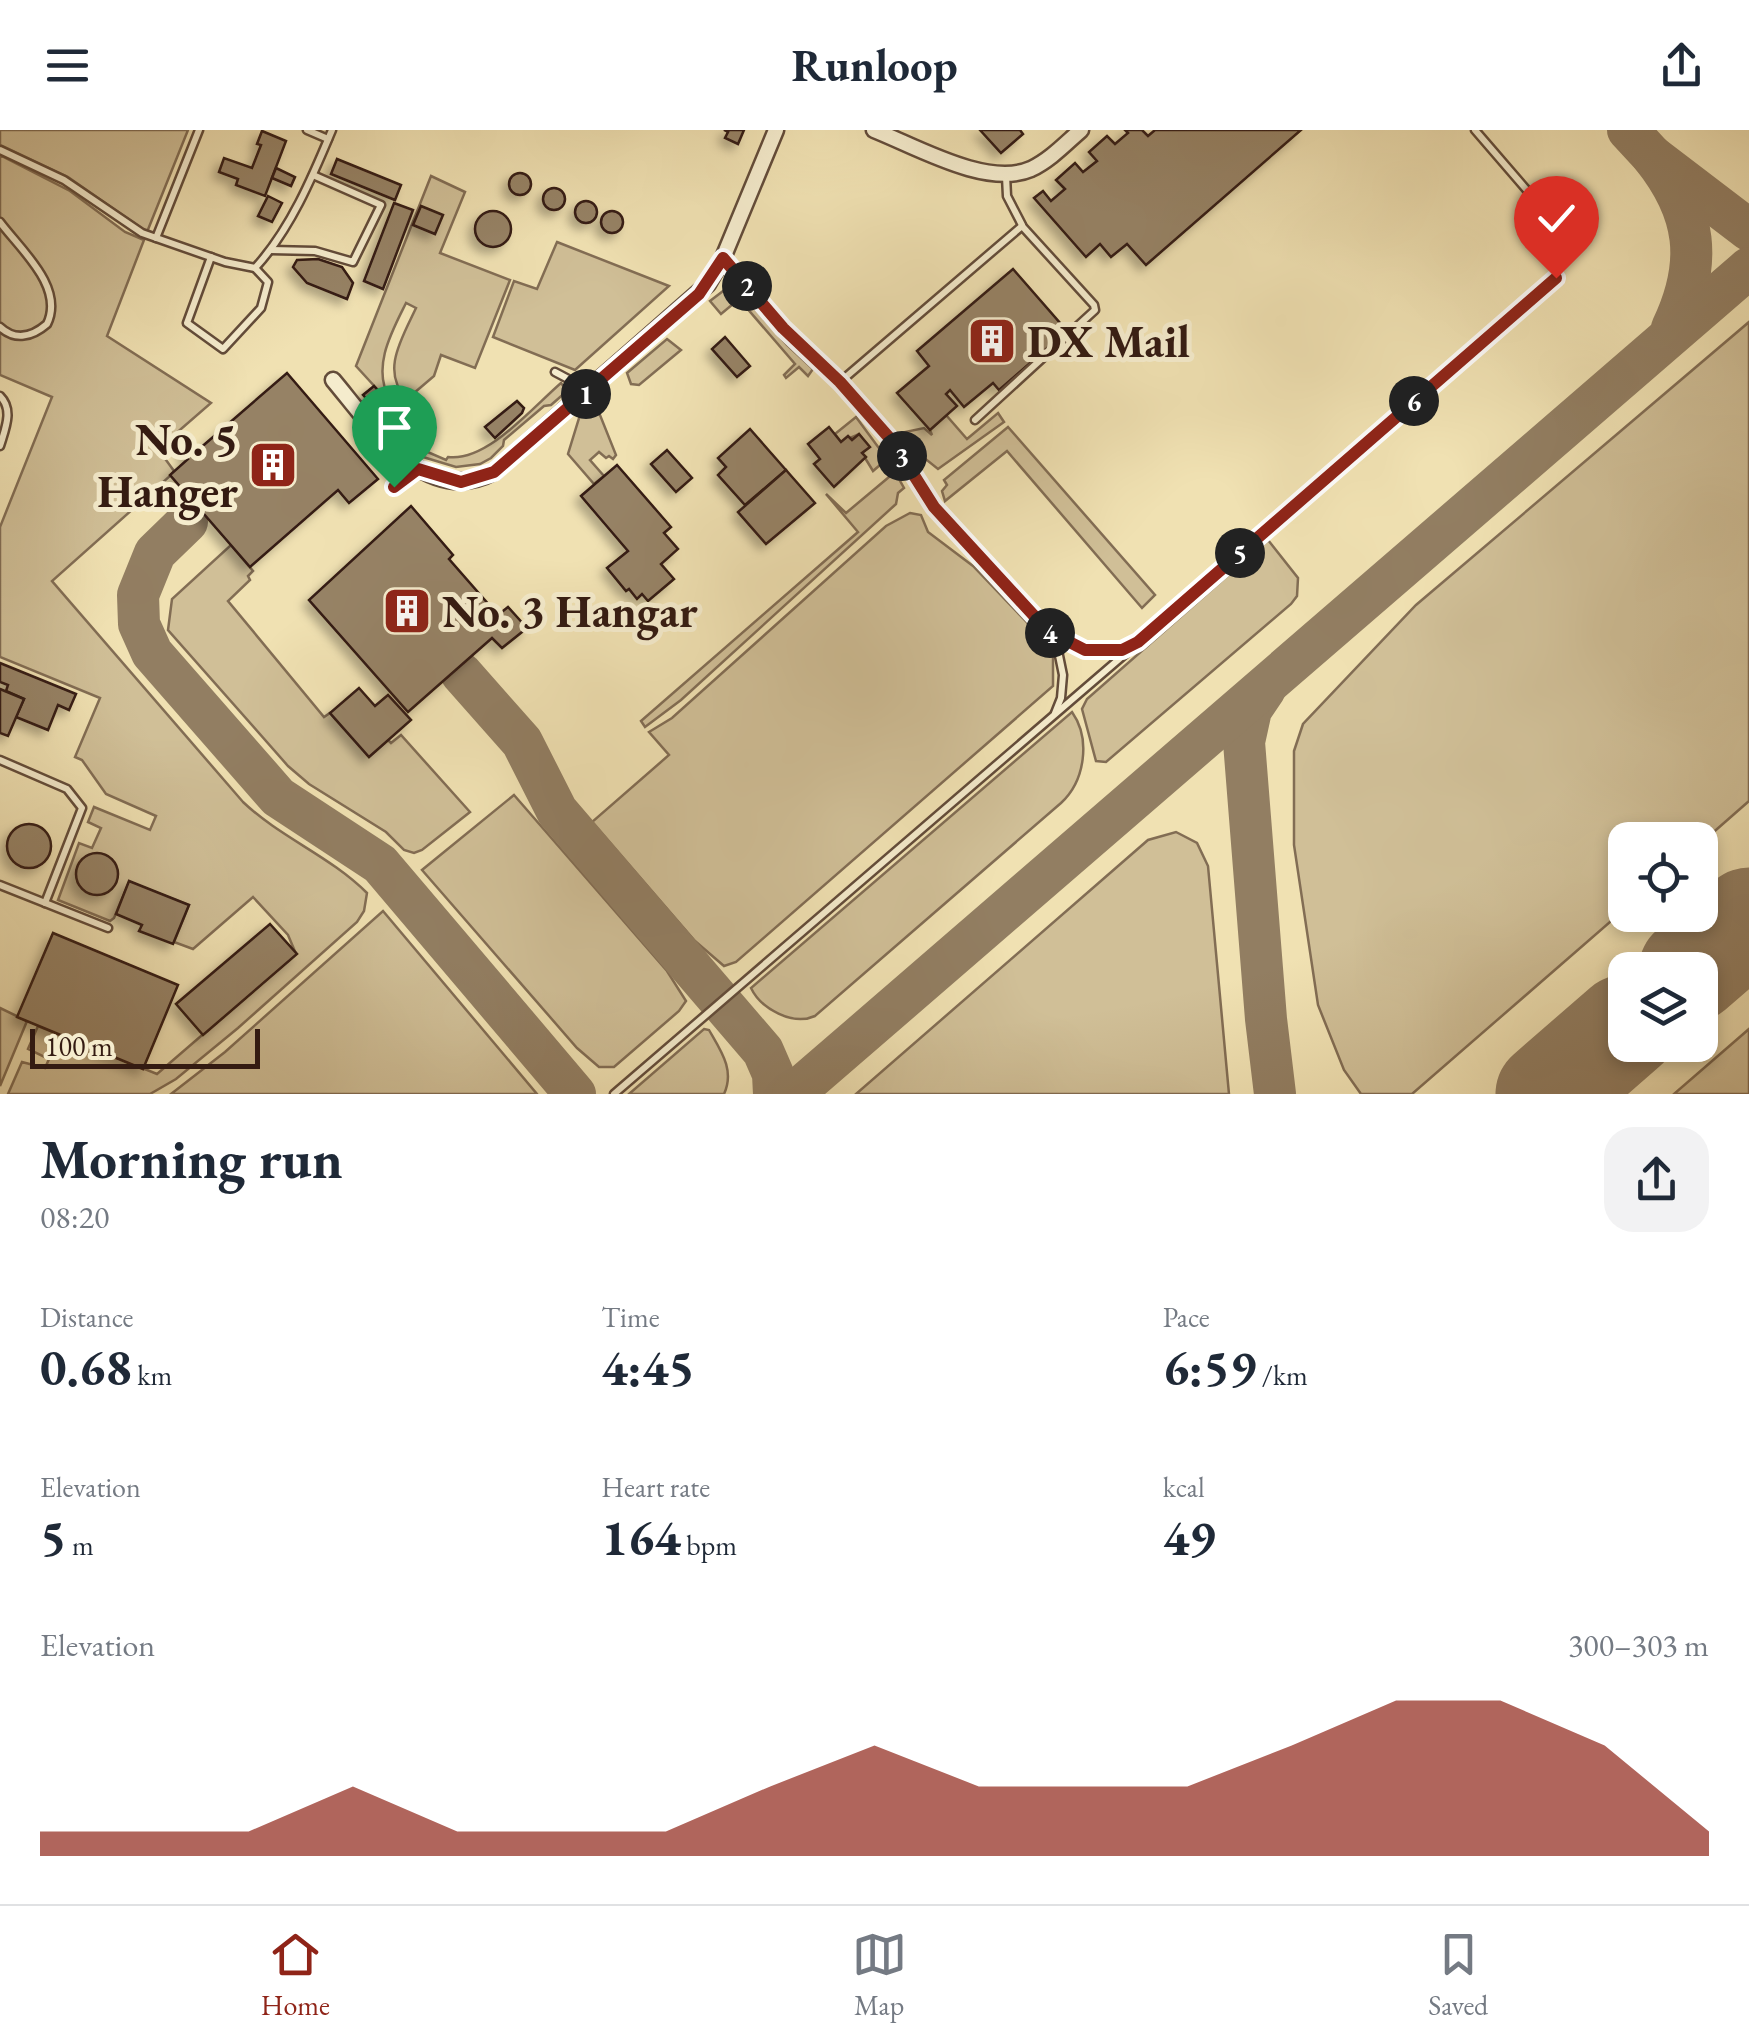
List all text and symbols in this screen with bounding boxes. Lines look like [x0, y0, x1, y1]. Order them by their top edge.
text: Runloop [792, 36, 957, 94]
icon: menu [40, 38, 95, 93]
icon: share [1654, 38, 1709, 93]
pin [1514, 176, 1599, 279]
icon: check [1529, 191, 1584, 246]
pin: 2 [722, 261, 772, 311]
text: 2 [740, 268, 754, 304]
place label: DX Mail [1027, 312, 1190, 370]
building icon: DX Mail [966, 315, 1018, 367]
pin: 1 [561, 369, 611, 419]
text: 1 [579, 376, 593, 412]
pin: 6 [1389, 376, 1439, 426]
text: 6 [1407, 383, 1421, 419]
pin [352, 385, 437, 488]
icon: arrive [367, 400, 422, 455]
place label: No. 5 Hanger [97, 410, 238, 521]
pin: 3 [877, 431, 927, 481]
text: 3 [895, 438, 909, 474]
building icon: No. 5 Hanger [247, 439, 299, 491]
pin: 5 [1215, 528, 1265, 578]
text: 5 [1233, 535, 1247, 571]
place label: No. 3 Hangar [442, 582, 698, 641]
building icon: No. 3 Hangar [381, 585, 433, 637]
pin: 4 [1025, 608, 1075, 658]
text: 4 [1043, 615, 1057, 651]
map controls [1608, 822, 1718, 1062]
button: locate [1608, 822, 1718, 932]
button: layers [1608, 952, 1718, 1062]
scale bar [30, 1024, 260, 1068]
text: 100 m [45, 1028, 113, 1064]
text: Morning run [40, 1123, 343, 1194]
button: share [1604, 1127, 1709, 1232]
text: 08:20 [40, 1196, 109, 1238]
text: Distance [40, 1299, 134, 1335]
text: Time [601, 1299, 660, 1335]
text: Pace [1163, 1299, 1210, 1335]
text: 0.68 [40, 1335, 132, 1400]
text: 4:45 [601, 1335, 695, 1400]
text: 6:59 [1163, 1335, 1256, 1400]
text: km [132, 1357, 172, 1393]
text: /km [1256, 1357, 1308, 1393]
text: Elevation [40, 1469, 141, 1505]
text: Heart rate [601, 1469, 710, 1505]
text: kcal [1163, 1469, 1205, 1505]
text: 5 [40, 1505, 66, 1570]
text: 164 [601, 1505, 681, 1570]
text: 49 [1163, 1505, 1216, 1570]
text: m [66, 1527, 94, 1563]
text: bpm [681, 1527, 737, 1563]
text: Elevation [40, 1624, 155, 1666]
text: 300–303 m [1568, 1624, 1709, 1666]
tab: Home [261, 1927, 330, 2023]
tab: Map [852, 1927, 907, 2023]
tab: Saved [1428, 1927, 1488, 2023]

